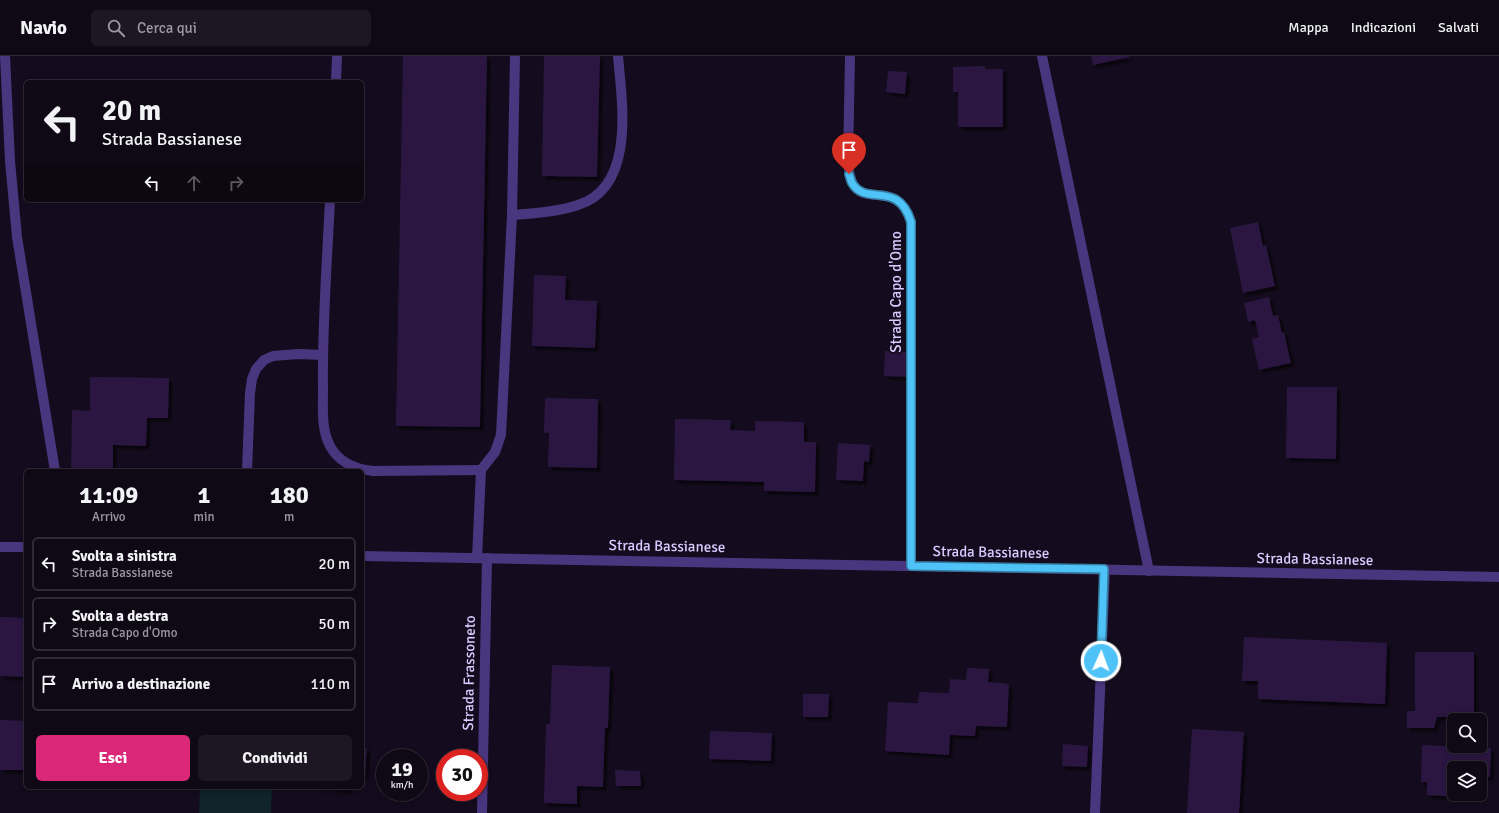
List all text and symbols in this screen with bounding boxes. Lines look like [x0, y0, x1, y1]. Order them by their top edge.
search box [91, 10, 371, 46]
text: Navio [20, 16, 67, 40]
icon: search [105, 17, 127, 39]
text: Cerca qui [137, 19, 197, 37]
text: Mappa [1288, 19, 1329, 36]
text: Indicazioni [1351, 19, 1416, 36]
text: Salvati [1438, 19, 1479, 36]
text: 20 m [102, 94, 161, 128]
icon: left [36, 96, 88, 148]
text: Strada Bassianese [102, 128, 242, 150]
pin [832, 133, 866, 174]
icon: arrive [838, 139, 860, 161]
icon: left [141, 172, 163, 194]
icon: ahead [183, 172, 205, 194]
icon: right [225, 172, 247, 194]
street label: Strada Capo d'Omo [887, 231, 905, 353]
text: 11:09 [79, 480, 138, 510]
text: 1 [198, 480, 210, 510]
text: 180 [270, 480, 309, 510]
text: Arrivo [92, 509, 126, 525]
text: min [194, 509, 215, 525]
text: m [284, 509, 294, 525]
street label: Strada Bassianese [609, 536, 725, 556]
street label: Strada Bassianese [933, 542, 1049, 562]
text: Svolta a sinistra [72, 547, 177, 565]
street label: Strada Bassianese [1257, 549, 1373, 569]
icon: left [38, 553, 60, 575]
text: 20 m [319, 555, 350, 573]
text: Strada Bassianese [72, 565, 173, 581]
text: Svolta a destra [72, 607, 168, 625]
icon: right [38, 613, 60, 635]
text: 50 m [319, 615, 350, 633]
street label: Strada Frassoneto [459, 615, 479, 731]
text: Strada Capo d'Omo [72, 625, 177, 641]
position arrow [1080, 640, 1122, 682]
icon: arrive [38, 673, 60, 695]
text: Arrivo a destinazione [72, 675, 210, 693]
text: 110 m [310, 675, 350, 693]
map controls [1447, 713, 1487, 801]
button: search [1447, 713, 1487, 753]
button: Esci [36, 735, 190, 781]
button: Condividi [198, 735, 352, 781]
speed limit sign: 30 [436, 749, 488, 801]
text: 19 [391, 757, 413, 782]
button: layers [1447, 761, 1487, 801]
text: km/h [391, 779, 413, 791]

